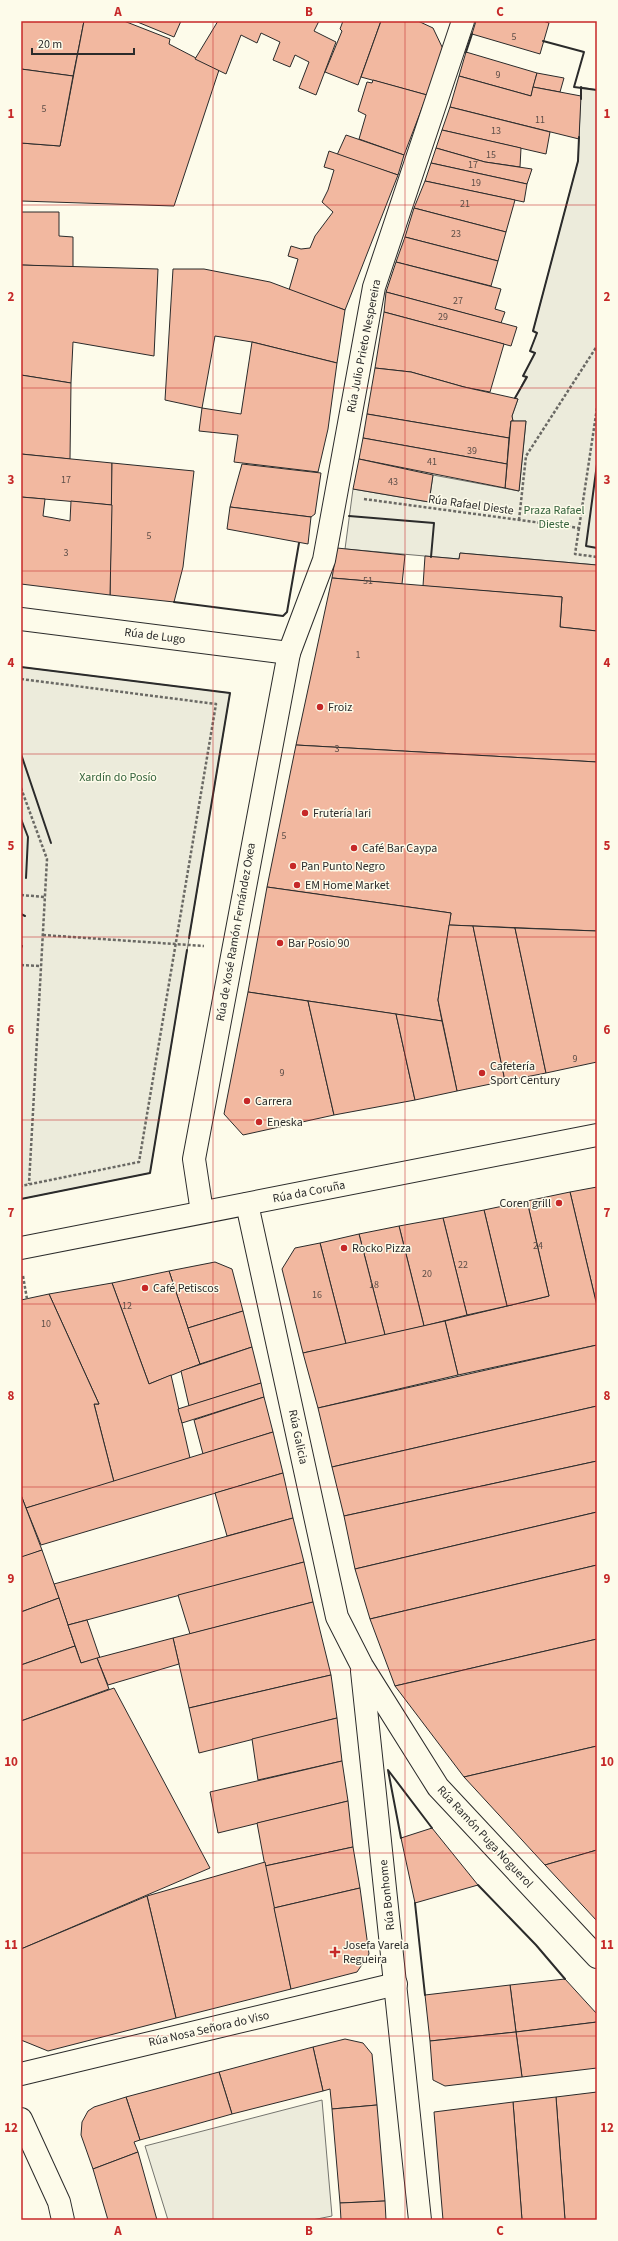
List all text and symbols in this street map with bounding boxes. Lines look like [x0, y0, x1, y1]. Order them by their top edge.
text: A [113, 3, 122, 21]
text: B [305, 3, 313, 21]
text: C [496, 3, 504, 21]
scale bar [32, 30, 134, 56]
house number: 5 [512, 30, 517, 44]
text: 20 m [38, 36, 62, 53]
house number: 9 [496, 68, 501, 82]
house number: 5 [42, 102, 47, 116]
text: 1 [8, 105, 15, 123]
text: 1 [604, 105, 611, 123]
house number: 11 [535, 113, 545, 127]
house number: 13 [491, 124, 501, 138]
house number: 15 [486, 148, 496, 162]
house number: 17 [468, 158, 478, 172]
house number: 19 [471, 176, 481, 190]
house number: 21 [460, 197, 470, 211]
house number: 23 [451, 227, 461, 241]
street label: Rúa Julio Prieto Nespereira [343, 278, 385, 414]
text: 2 [8, 288, 15, 306]
text: 2 [604, 288, 611, 306]
house number: 27 [453, 294, 463, 308]
house number: 29 [438, 310, 448, 324]
house number: 39 [467, 444, 477, 458]
house number: 41 [427, 455, 437, 469]
text: 3 [8, 471, 15, 489]
text: 3 [604, 471, 611, 489]
house number: 17 [61, 473, 71, 487]
house number: 43 [388, 475, 398, 489]
street label: Rúa Rafael Dieste [427, 491, 515, 519]
park label: Praza Rafael Dieste [523, 502, 585, 533]
house number: 5 [147, 529, 152, 543]
house number: 3 [64, 546, 69, 560]
house number: 51 [363, 574, 373, 588]
street label: Rúa de Lugo [123, 624, 187, 648]
house number: 1 [356, 648, 361, 662]
text: 4 [8, 654, 15, 672]
text: 4 [604, 654, 611, 672]
place label: Froiz [328, 699, 352, 716]
marker: Froiz [315, 702, 325, 712]
house number: 3 [335, 742, 340, 756]
park label: Xardín do Posío [79, 769, 157, 786]
place label: Frutería Iari [313, 805, 371, 822]
marker: Frutería Iari [300, 808, 310, 818]
house number: 5 [282, 829, 287, 843]
text: 5 [8, 837, 15, 855]
text: 5 [604, 837, 611, 855]
place label: Café Bar Caypa [362, 840, 437, 857]
street label: Rúa de Xosé Ramón Fernández Oxea [212, 841, 260, 1023]
marker: Café Bar Caypa [349, 843, 359, 853]
place label: Pan Punto Negro [301, 858, 385, 875]
marker: Pan Punto Negro [288, 861, 298, 871]
place label: EM Home Market [305, 877, 390, 894]
marker: EM Home Market [292, 880, 302, 890]
place label: Bar Posio 90 [288, 935, 350, 952]
marker: Bar Posio 90 [275, 938, 285, 948]
text: 6 [8, 1021, 15, 1039]
text: 6 [604, 1021, 611, 1039]
house number: 9 [573, 1052, 578, 1066]
place label: Cafetería Sport Century [490, 1058, 561, 1089]
house number: 9 [280, 1066, 285, 1080]
marker: Cafetería Sport Century [477, 1068, 487, 1078]
place label: Carrera [255, 1093, 292, 1110]
marker: Carrera [242, 1096, 252, 1106]
place label: Eneska [267, 1114, 303, 1131]
marker: Eneska [254, 1117, 264, 1127]
street label: Rúa da Coruña [271, 1177, 347, 1207]
place label: Coren grill [499, 1195, 551, 1212]
marker: Coren grill [554, 1198, 564, 1208]
text: 7 [8, 1204, 15, 1222]
text: 7 [604, 1204, 611, 1222]
house number: 24 [533, 1239, 543, 1253]
place label: Rocko Pizza [352, 1240, 411, 1257]
marker: Rocko Pizza [339, 1243, 349, 1253]
house number: 22 [458, 1258, 468, 1272]
house number: 20 [422, 1267, 432, 1281]
house number: 18 [369, 1278, 379, 1292]
place label: Café Petiscos [153, 1280, 219, 1297]
marker: Café Petiscos [140, 1283, 150, 1293]
house number: 16 [312, 1288, 322, 1302]
house number: 12 [122, 1299, 132, 1313]
house number: 10 [41, 1317, 51, 1331]
text: 8 [8, 1387, 15, 1405]
text: 8 [604, 1387, 611, 1405]
street label: Rúa Galicia [284, 1408, 312, 1466]
text: 9 [8, 1570, 15, 1588]
text: 9 [604, 1570, 611, 1588]
text: 10 [4, 1753, 18, 1771]
text: 10 [600, 1753, 614, 1771]
street label: Rúa Ramón Puga Noguerol [433, 1782, 537, 1892]
street label: Rúa Bonhome [375, 1859, 399, 1931]
text: 11 [4, 1936, 18, 1954]
text: 11 [600, 1936, 614, 1954]
place label: Josefa Varela Regueira [343, 1937, 409, 1968]
marker: Josefa Varela Regueira [330, 1947, 340, 1957]
street label: Rúa Nosa Señora do Viso [147, 2007, 271, 2051]
text: 12 [4, 2119, 18, 2137]
text: 12 [600, 2119, 614, 2137]
text: A [113, 2222, 122, 2240]
text: B [305, 2222, 313, 2240]
text: C [496, 2222, 504, 2240]

